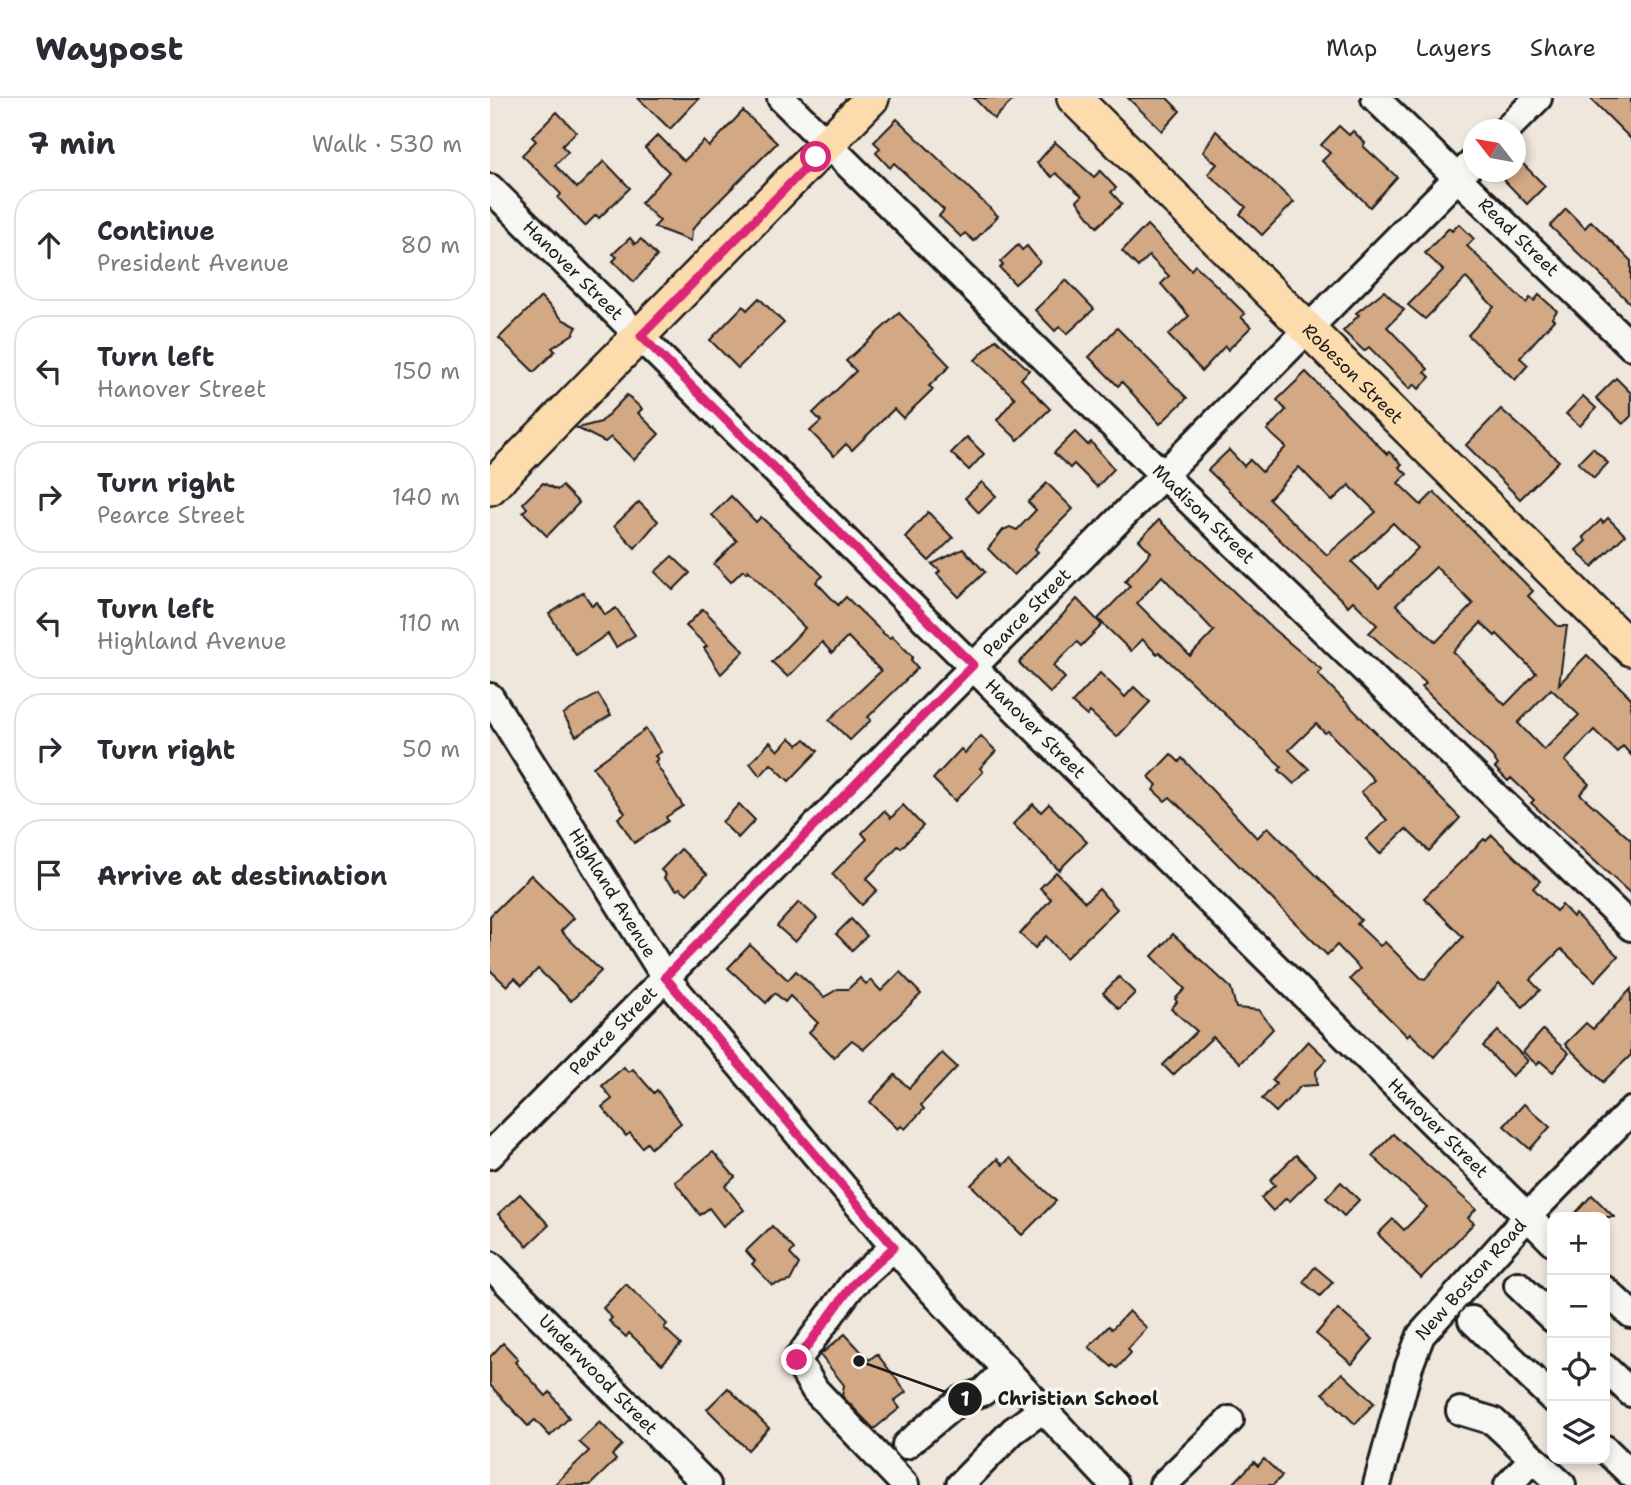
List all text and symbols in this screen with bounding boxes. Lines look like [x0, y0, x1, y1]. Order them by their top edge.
text: Waypost [35, 26, 183, 71]
text: Map [1326, 32, 1377, 64]
text: Layers [1415, 32, 1492, 64]
text: Share [1530, 32, 1596, 64]
north arrow [1463, 119, 1526, 182]
text: 7 min [28, 123, 115, 164]
text: Walk · 530 m [312, 129, 462, 159]
route start [800, 141, 831, 172]
street label: Read Street [1473, 193, 1564, 282]
text: Continue [97, 213, 215, 248]
street label: Hanover Street [518, 215, 629, 326]
icon: ahead [30, 226, 68, 264]
text: 80 m [401, 230, 460, 260]
text: President Avenue [97, 248, 289, 278]
street label: Robeson Street [1297, 318, 1408, 429]
text: Turn left [97, 339, 214, 374]
icon: left [30, 352, 68, 390]
text: 150 m [393, 356, 460, 386]
text: Hanover Street [97, 374, 266, 404]
street label: Madison Street [1147, 459, 1260, 569]
text: Turn right [97, 465, 235, 500]
icon: right [30, 478, 68, 516]
text: 140 m [392, 482, 460, 512]
text: Pearce Street [97, 500, 245, 530]
street label: Pearce Street [977, 563, 1076, 663]
text: Turn left [97, 591, 214, 626]
icon: left [30, 604, 68, 642]
text: 110 m [398, 608, 460, 638]
text: Highland Avenue [97, 626, 287, 656]
street label: Hanover Street [980, 674, 1091, 784]
icon: right [30, 730, 68, 768]
text: Turn right [97, 732, 235, 767]
text: 50 m [402, 734, 460, 764]
street label: Highland Avenue [563, 824, 662, 962]
icon: arrive [30, 856, 68, 894]
text: Arrive at destination [97, 858, 387, 893]
street label: Pearce Street [564, 981, 663, 1080]
street label: Hanover Street [1382, 1073, 1494, 1183]
map controls [1547, 1212, 1610, 1464]
button: + [1547, 1212, 1610, 1275]
street label: New Boston Road [1410, 1214, 1532, 1345]
button: − [1547, 1275, 1610, 1338]
street label: Underwood Street [533, 1309, 663, 1440]
button: locate [1547, 1338, 1610, 1401]
route end [781, 1344, 812, 1375]
callout: Christian School [948, 1379, 1172, 1419]
text: 1 [960, 1385, 970, 1413]
text: Christian School [997, 1386, 1159, 1411]
button: layers [1547, 1401, 1610, 1464]

